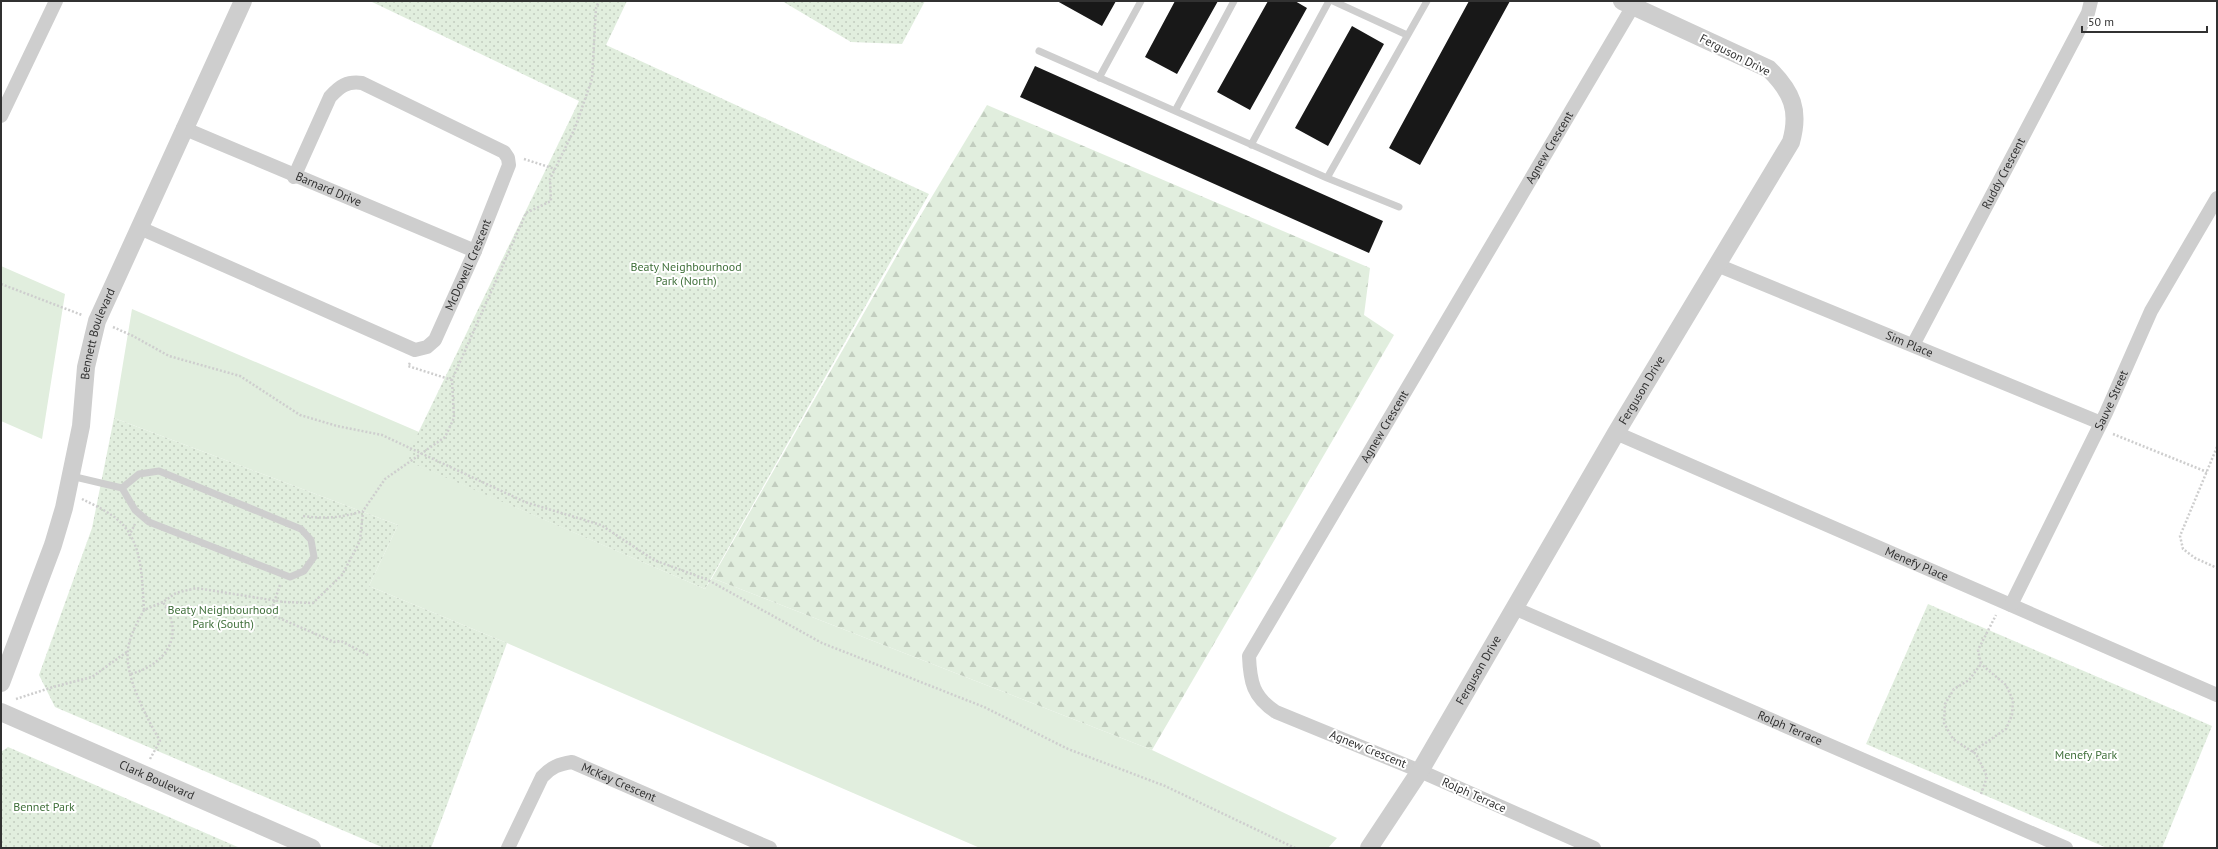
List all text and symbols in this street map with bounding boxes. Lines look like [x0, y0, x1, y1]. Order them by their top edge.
scale bar [2082, 8, 2207, 34]
text: 50 m [2088, 14, 2114, 29]
street label: Ferguson Drive [1697, 30, 1773, 79]
street label: Agnew Crescent [1522, 108, 1576, 186]
street label: Ruddy Crescent [1978, 135, 2028, 211]
street label: Barnard Drive [293, 168, 364, 209]
street label: McDowell Crescent [441, 217, 494, 313]
park label: Beaty Neighbourhood Park (North) [630, 259, 742, 288]
street label: Bennett Boulevard [77, 286, 118, 380]
street label: Sim Place [1884, 327, 1936, 360]
street label: Ferguson Drive [1615, 353, 1668, 427]
street label: Sauve Street [2091, 368, 2131, 433]
street label: Agnew Crescent [1357, 387, 1411, 465]
street label: Menefy Place [1883, 543, 1951, 584]
park label: Beaty Neighbourhood Park (South) [167, 602, 279, 631]
street label: Ferguson Drive [1452, 633, 1504, 707]
street label: Rolph Terrace [1756, 707, 1825, 748]
street label: Agnew Crescent [1328, 726, 1409, 771]
park label: Menefy Park [2055, 747, 2118, 762]
street label: Clark Boulevard [117, 757, 197, 803]
street label: McKay Crescent [579, 759, 659, 805]
street label: Rolph Terrace [1440, 774, 1509, 815]
park label: Bennet Park [13, 799, 75, 814]

